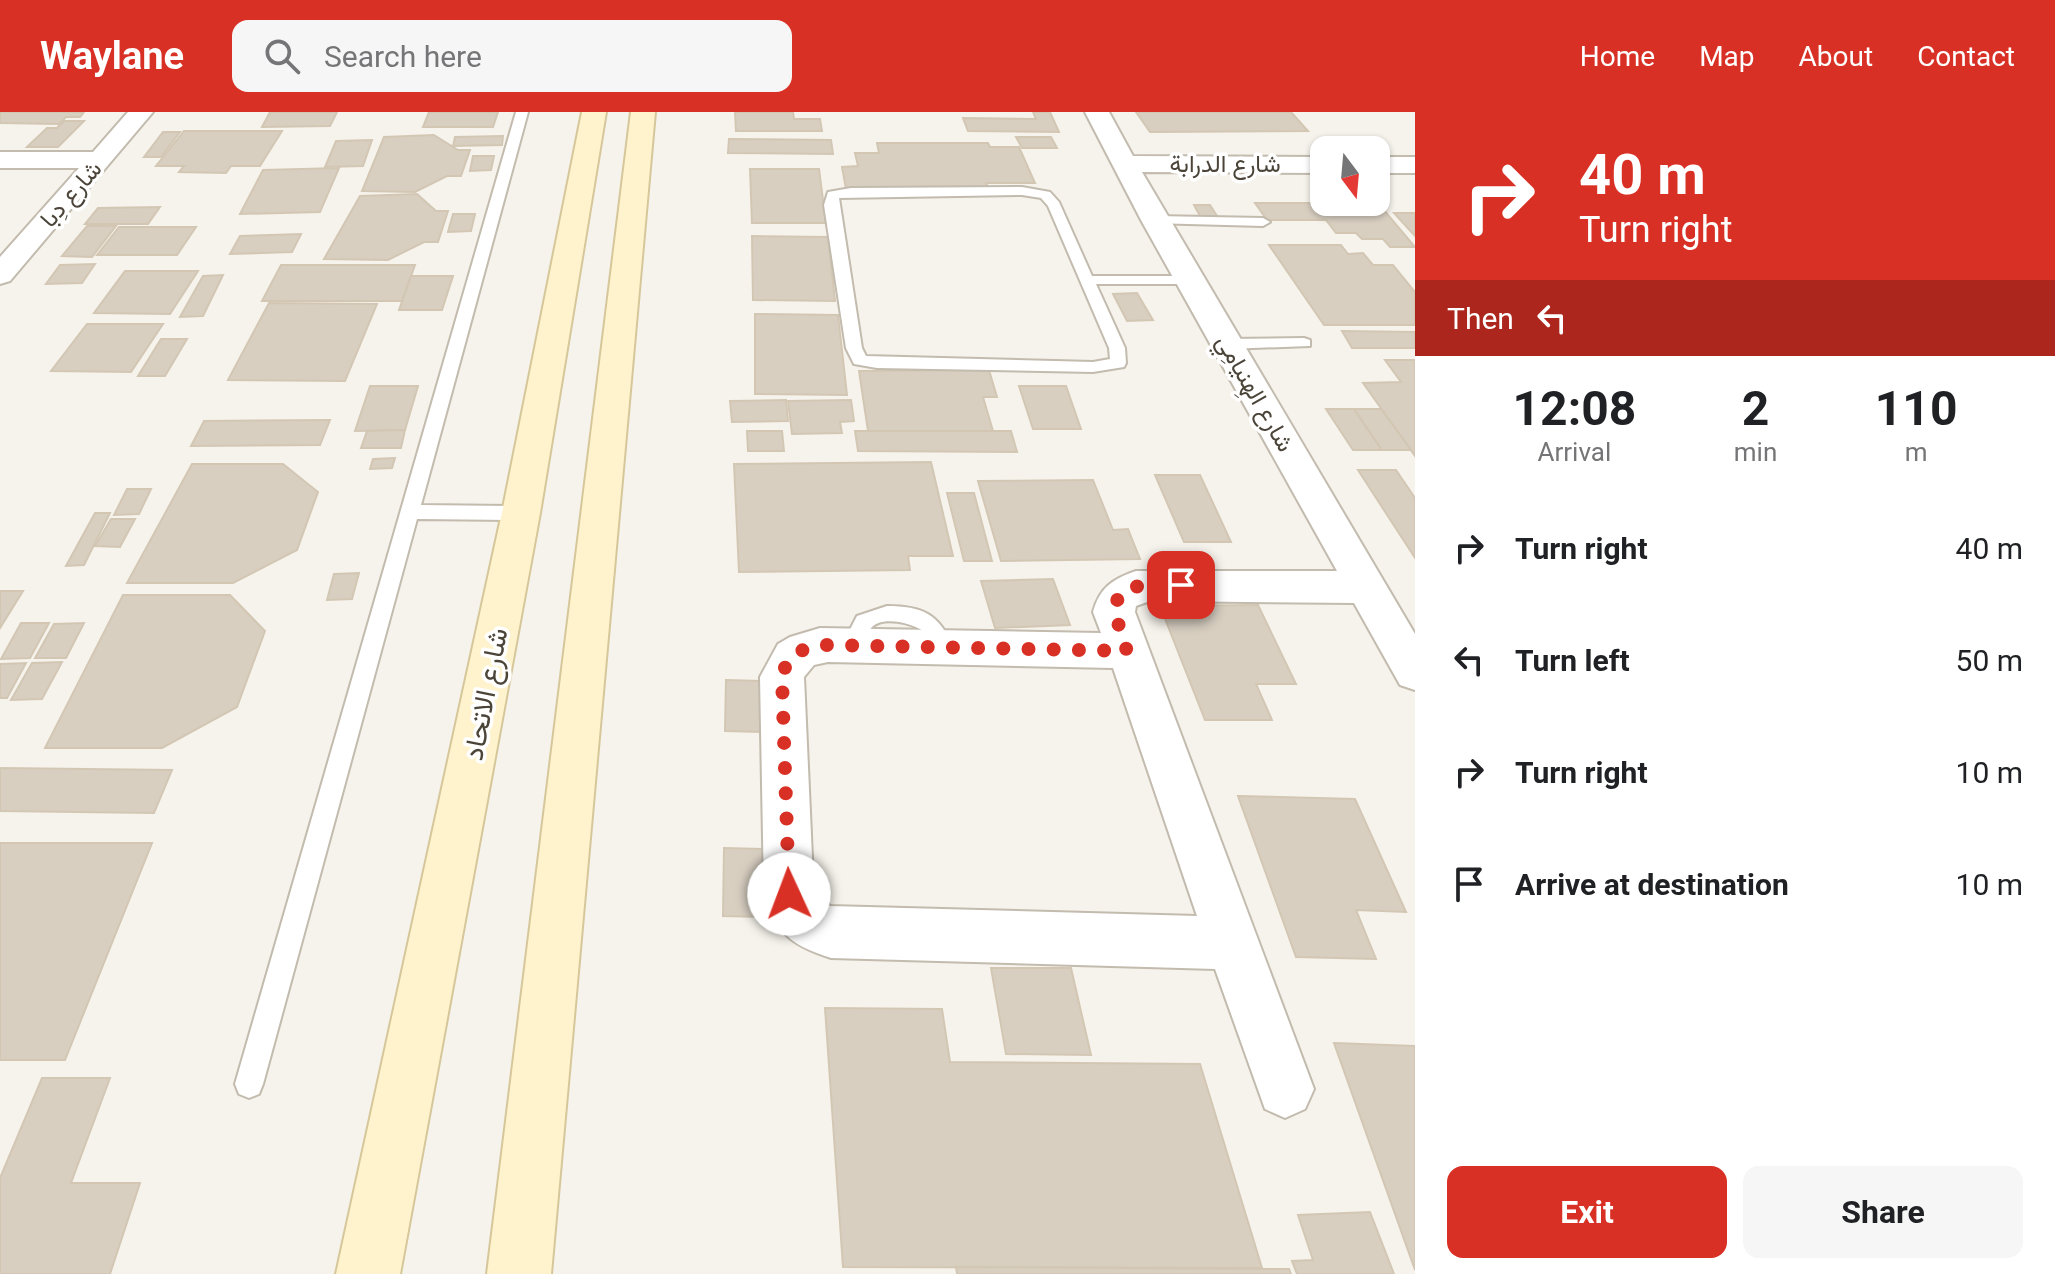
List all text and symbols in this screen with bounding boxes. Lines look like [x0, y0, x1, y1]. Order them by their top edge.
search box [232, 20, 792, 92]
text: Waylane [40, 34, 184, 78]
icon: search [260, 34, 304, 78]
text: Search here [324, 39, 482, 74]
text: Home [1580, 40, 1655, 73]
text: Map [1699, 40, 1755, 73]
text: About [1799, 40, 1873, 73]
text: Contact [1917, 40, 2015, 73]
north arrow [1310, 136, 1390, 216]
map controls [1310, 136, 1390, 216]
text: 40 m [1579, 142, 1706, 208]
icon: right [1447, 144, 1551, 248]
street label: شارع الدرابة [1169, 150, 1281, 180]
street label: شارع دِبا [34, 155, 109, 234]
text: Turn right [1579, 209, 1732, 251]
icon: left [1530, 296, 1574, 340]
text: Then [1447, 301, 1514, 336]
street label: شارع الهِنيامِي [1206, 329, 1300, 459]
text: 12:08 [1513, 380, 1636, 437]
text: 2 [1742, 380, 1769, 437]
text: 110 [1875, 380, 1957, 437]
text: Arrival [1538, 437, 1611, 467]
text: min [1734, 437, 1777, 467]
text: m [1905, 437, 1928, 467]
icon: right [1447, 526, 1491, 570]
text: Turn right [1515, 531, 1648, 566]
text: 40 m [1956, 531, 2023, 566]
pin [1147, 551, 1215, 619]
icon: arrive [1159, 563, 1203, 607]
street label: شارع الاتحاد [457, 625, 516, 763]
icon: left [1447, 638, 1491, 682]
text: Turn left [1515, 643, 1630, 678]
text: 50 m [1956, 643, 2023, 678]
icon: right [1447, 750, 1491, 794]
text: Turn right [1515, 755, 1648, 790]
text: 10 m [1956, 755, 2023, 790]
position arrow [747, 852, 831, 936]
icon: arrive [1447, 862, 1491, 906]
text: Arrive at destination [1515, 867, 1789, 902]
text: 10 m [1956, 867, 2023, 902]
button: Exit [1447, 1166, 1727, 1258]
button: Share [1743, 1166, 2023, 1258]

